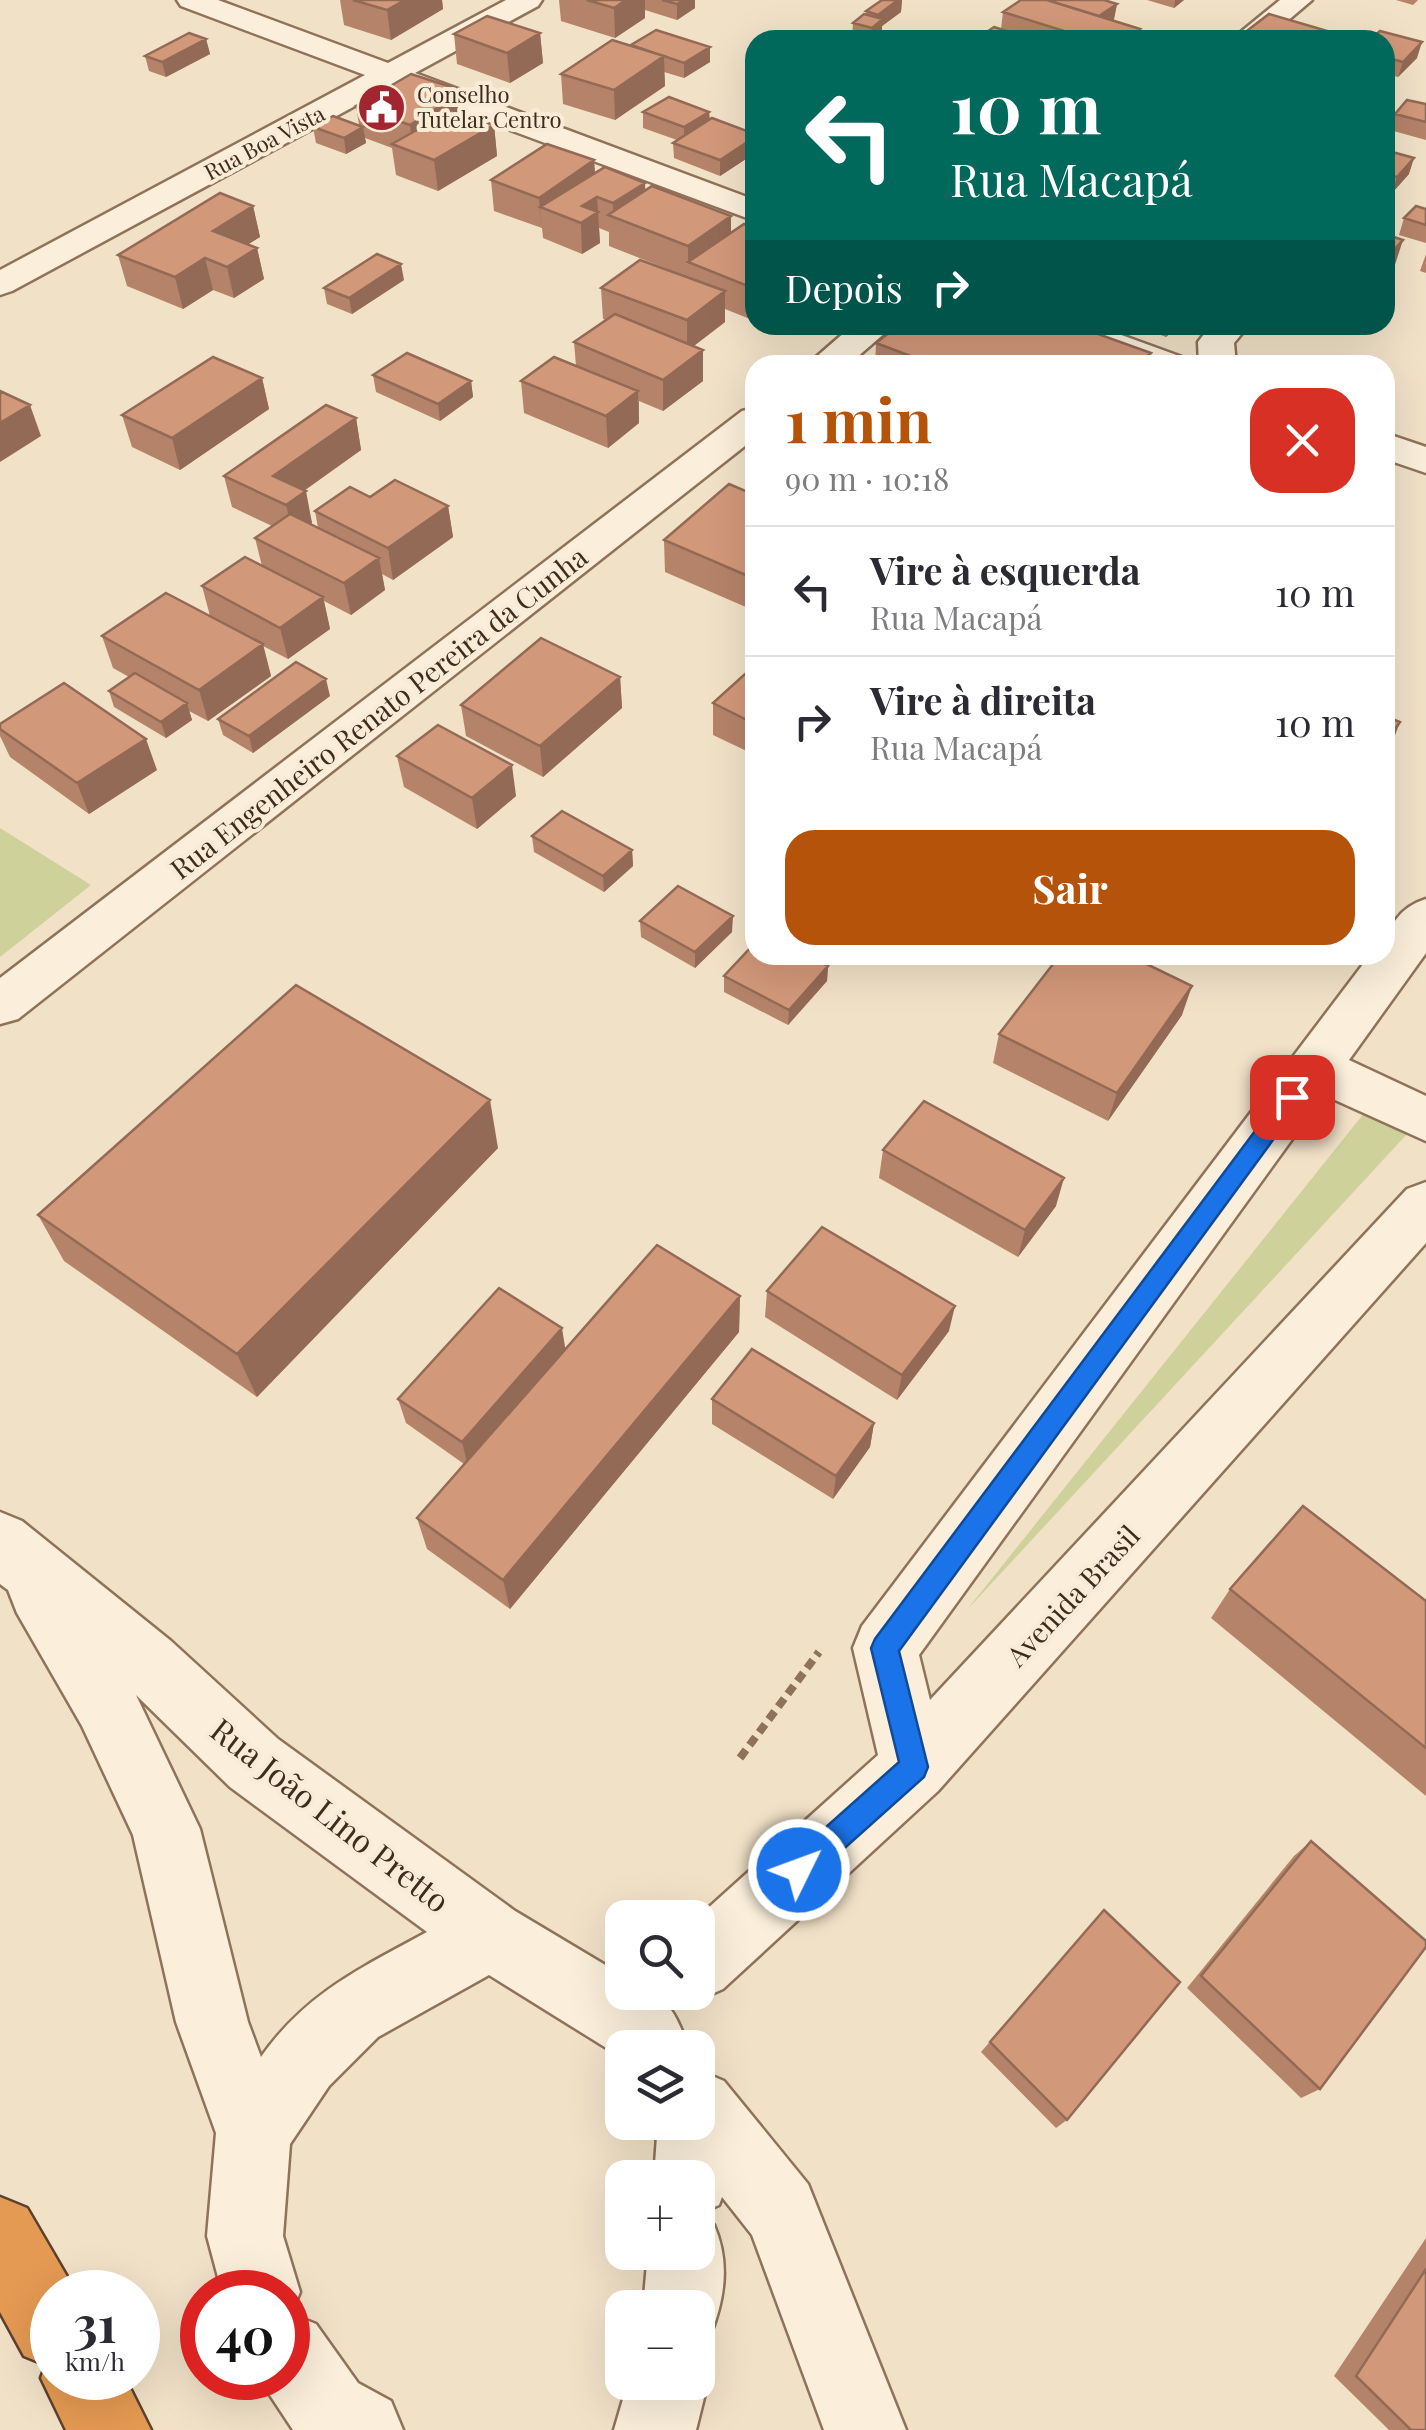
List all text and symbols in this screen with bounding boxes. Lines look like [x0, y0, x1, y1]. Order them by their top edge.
text: 10 m [950, 58, 1102, 152]
icon: left [785, 70, 915, 200]
place label: Conselho Tutelar Centro [417, 79, 561, 134]
public building icon: Conselho Tutelar Centro [356, 81, 408, 133]
street label: Rua Boa Vista [198, 98, 330, 186]
text: Rua Macapá [950, 148, 1193, 208]
icon: right [923, 260, 978, 315]
text: Depois [785, 262, 903, 313]
text: 1 min [785, 378, 932, 458]
button: close [1250, 388, 1355, 493]
text: 90 m · 10:18 [785, 456, 949, 499]
street label: Rua Engenheiro Renato Pereira da Cunha [162, 538, 594, 886]
text: Vire à esquerda [870, 544, 1140, 595]
icon: left [785, 564, 840, 619]
text: 10 m [1275, 566, 1355, 617]
text: Rua Macapá [870, 595, 1043, 638]
text: Vire à direita [870, 674, 1096, 725]
icon: right [785, 694, 840, 749]
text: 10 m [1275, 696, 1355, 747]
text: Rua Macapá [870, 725, 1043, 768]
button: Sair [785, 830, 1355, 945]
pin [1250, 1055, 1335, 1140]
icon: arrive [1265, 1070, 1320, 1125]
street label: Avenida Brasil [997, 1517, 1147, 1674]
street label: Rua João Lino Pretto [203, 1707, 459, 1921]
position arrow [747, 1818, 851, 1922]
map controls [605, 1900, 715, 2400]
button: search [605, 1900, 715, 2010]
button: layers [605, 2030, 715, 2140]
button: + [605, 2160, 715, 2270]
speed limit sign: 40 [180, 2270, 310, 2400]
text: 31 [73, 2289, 117, 2356]
button: − [605, 2290, 715, 2400]
text: km/h [65, 2344, 125, 2377]

